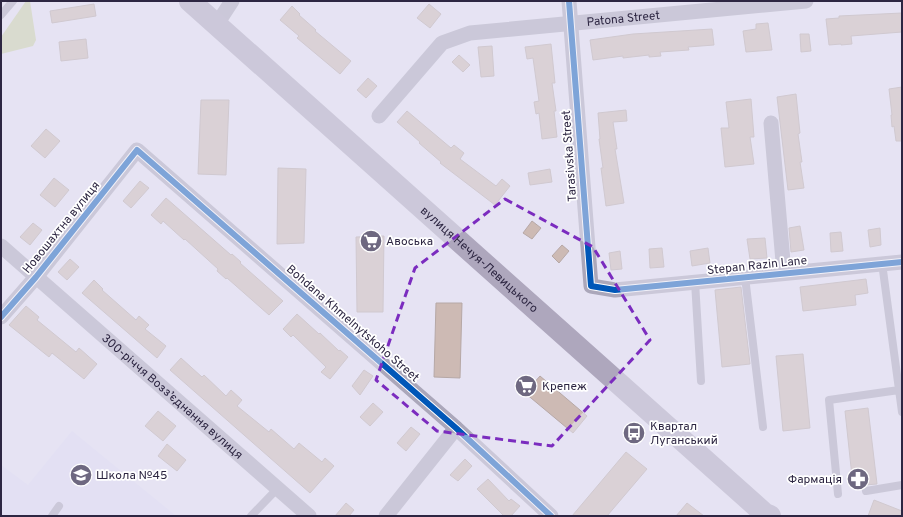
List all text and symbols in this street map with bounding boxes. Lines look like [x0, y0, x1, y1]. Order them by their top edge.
street label: Patona Street [586, 8, 661, 31]
street label: Tarasivska Street [559, 110, 581, 202]
street label: Новошахтна вулиця [20, 178, 104, 277]
street label: вулиця Нечуя-Левицького [417, 203, 541, 317]
supermarket icon: Авоська [358, 228, 384, 254]
place label: Авоська [386, 234, 433, 250]
street label: Stepan Razin Lane [706, 253, 808, 279]
street label: Bohdana Khmelnytskoho Street [283, 262, 422, 386]
street label: 300-річчя Возз’єднання вулиця [98, 331, 246, 463]
supermarket icon: Крепеж [513, 373, 539, 399]
place label: Крепеж [542, 379, 587, 395]
place label: Квартал Луганський [650, 419, 718, 449]
bus stop icon: Квартал Луганський [621, 420, 647, 446]
school or university icon: Школа №45 [68, 462, 94, 488]
pharmacy icon: Фармація [845, 466, 871, 492]
place label: Школа №45 [96, 468, 167, 484]
place label: Фармація [788, 472, 842, 488]

